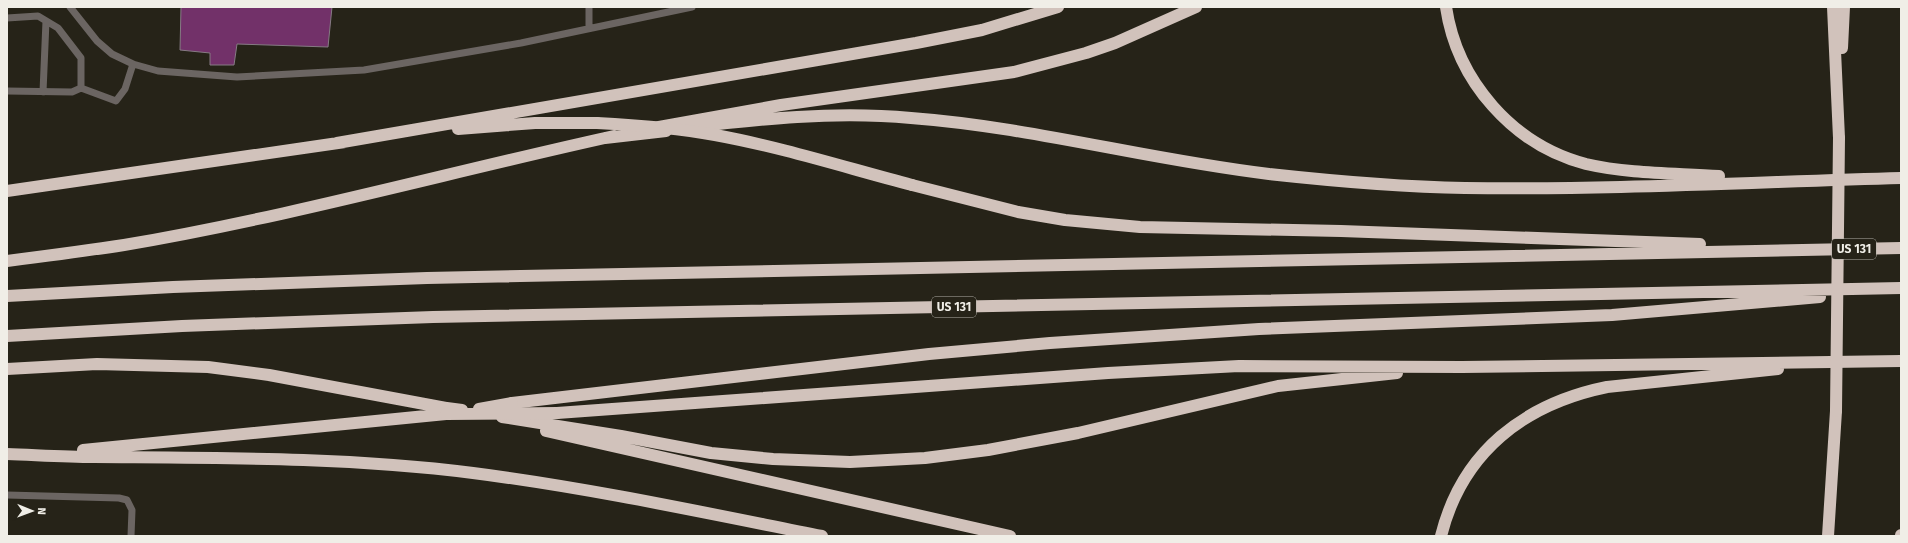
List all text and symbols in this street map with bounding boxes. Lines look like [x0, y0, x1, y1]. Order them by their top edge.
road number: US 131 [1832, 239, 1876, 259]
road number: US 131 [932, 297, 976, 317]
north arrow [12, 491, 52, 531]
text: N [35, 507, 48, 515]

